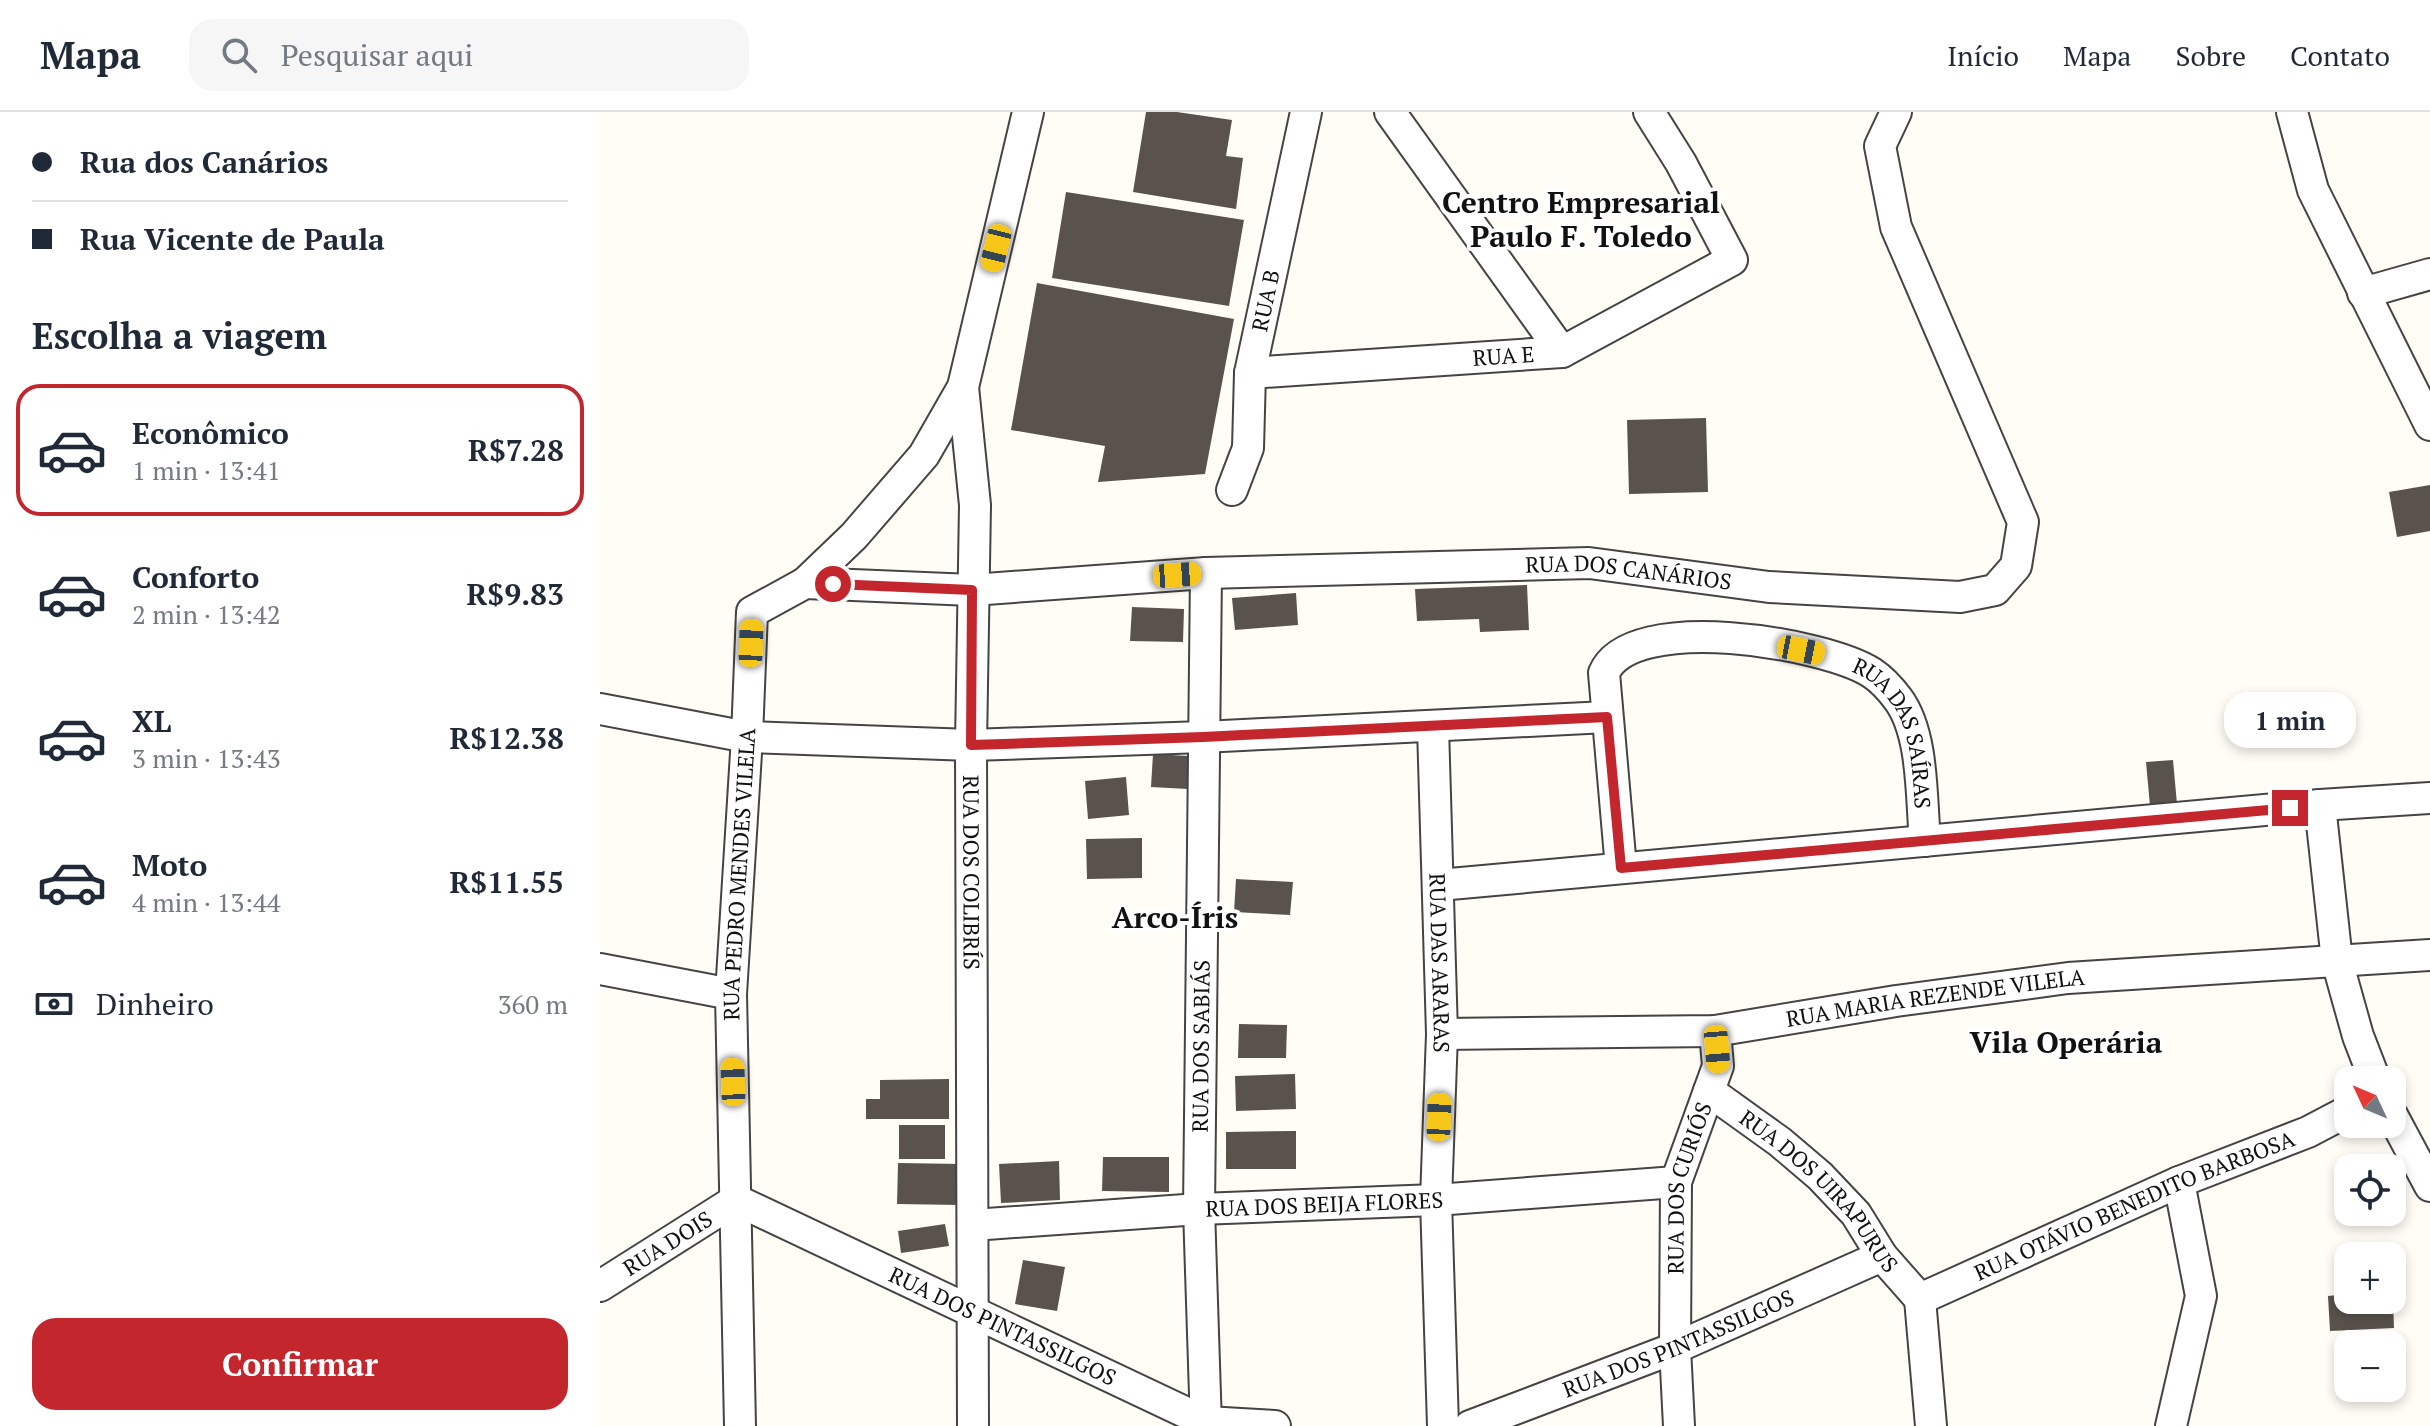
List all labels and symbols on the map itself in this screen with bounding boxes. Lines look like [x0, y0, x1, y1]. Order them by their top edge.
district label: Centro Empresarial Paulo F. Toledo [1442, 182, 1720, 256]
car [979, 222, 1013, 274]
street label: RUA B [1244, 267, 1286, 334]
street label: RUA E [1472, 339, 1535, 372]
street label: RUA DOS CANÁRIOS [1525, 548, 1733, 596]
car [1152, 561, 1202, 589]
route start [815, 566, 851, 602]
car [738, 619, 764, 667]
car [1775, 634, 1827, 666]
street label: RUA DAS SAÍRAS [1848, 650, 1938, 809]
callout: 1 min [2224, 692, 2356, 748]
street label: RUA PEDRO MENDES VILELA [716, 727, 761, 1021]
street label: RUA DOS COLIBRÍS [957, 775, 987, 970]
route end [2272, 790, 2308, 826]
street label: RUA DAS ARARAS [1423, 873, 1457, 1053]
district label: Arco-Íris [1112, 897, 1238, 937]
street label: RUA DOS SABIÁS [1185, 960, 1216, 1133]
street label: RUA MARIA REZENDE VILELA [1784, 962, 2087, 1033]
district label: Vila Operária [1970, 1022, 2163, 1062]
car [1703, 1024, 1731, 1074]
car [720, 1058, 746, 1106]
north arrow [2334, 1066, 2406, 1138]
car [1426, 1093, 1452, 1141]
street label: RUA DOS CURIÓS [1660, 1098, 1718, 1274]
street label: RUA DOS UIRAPURUS [1734, 1103, 1905, 1278]
street label: RUA OTÁVIO BENEDITO BARBOSA [1969, 1123, 2300, 1287]
street label: RUA DOS BEIJA FLORES [1205, 1185, 1444, 1223]
street label: RUA DOIS [617, 1204, 717, 1282]
street label: RUA DOS PINTASSILGOS [885, 1260, 1121, 1392]
street label: RUA DOS PINTASSILGOS [1558, 1282, 1798, 1403]

